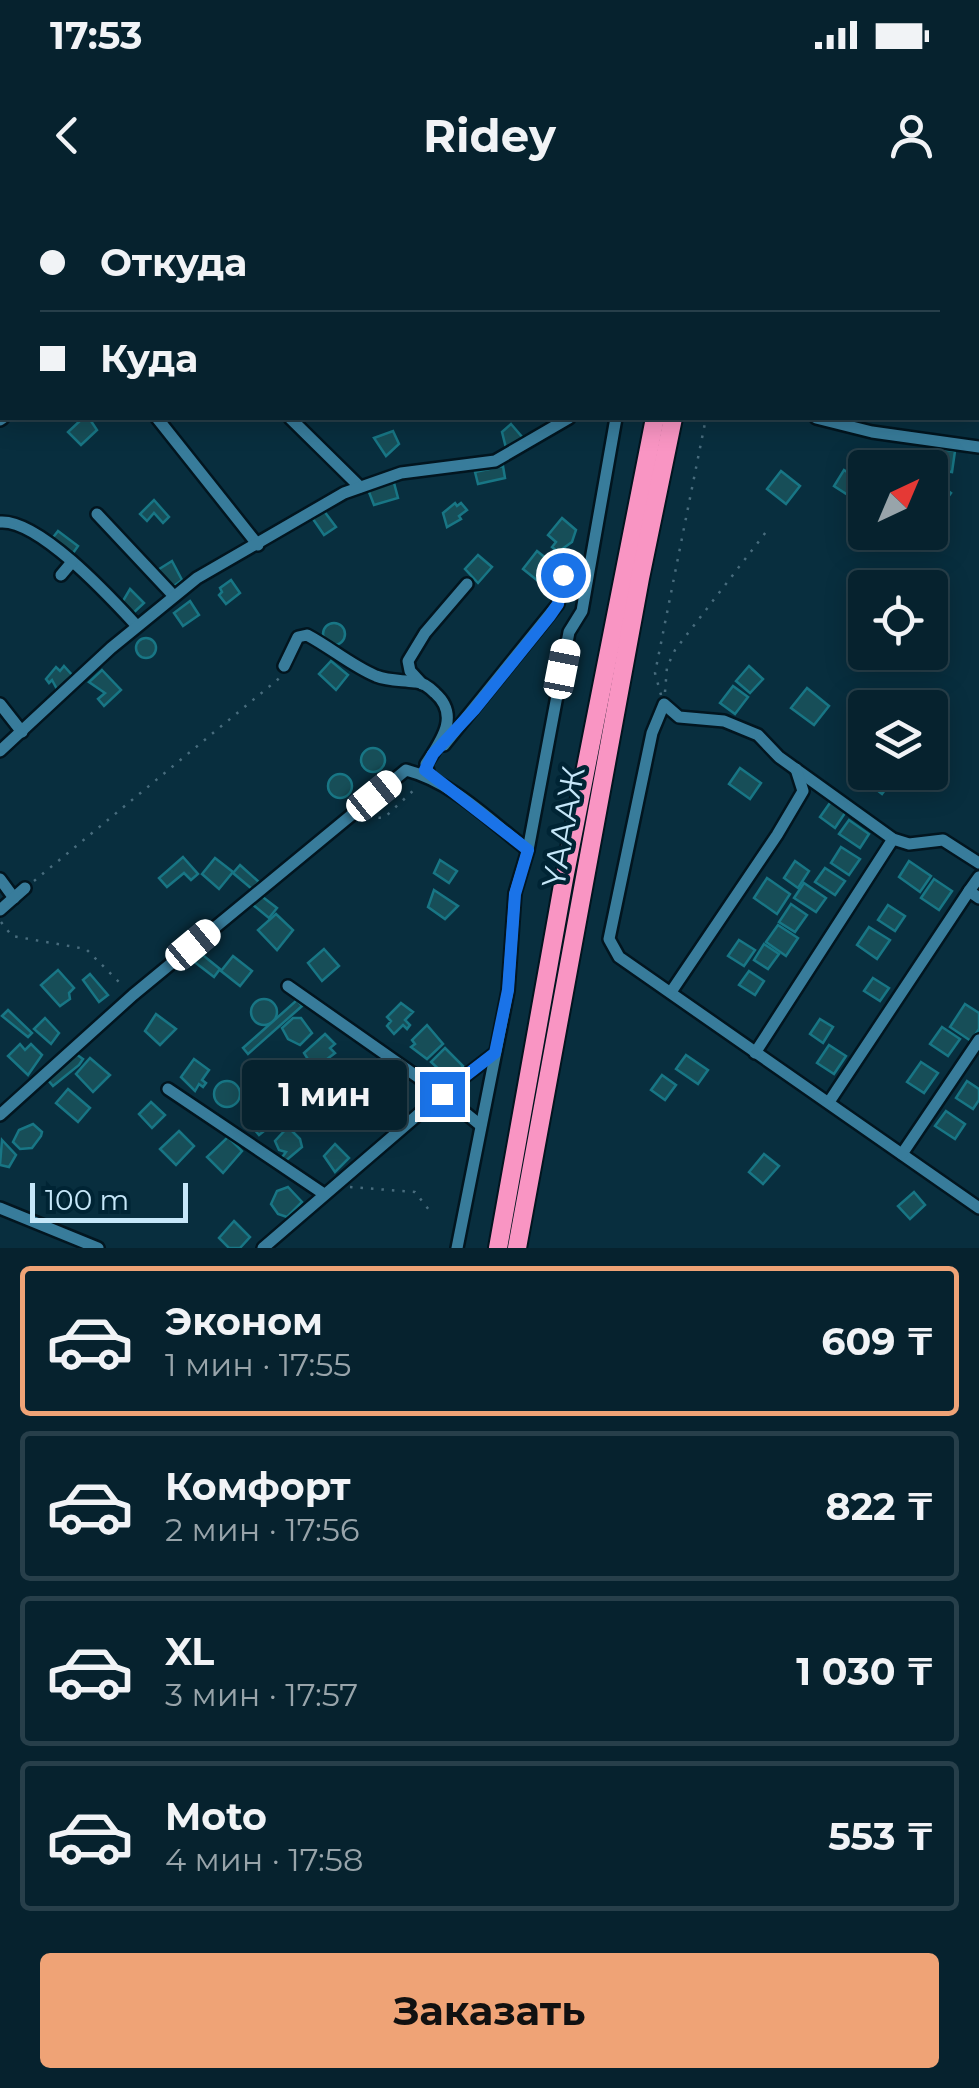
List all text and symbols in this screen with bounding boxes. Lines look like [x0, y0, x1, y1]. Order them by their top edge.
text: 17:53 [50, 12, 143, 59]
icon: back [40, 108, 95, 163]
text: Ridey [423, 108, 556, 163]
icon: person [884, 108, 939, 163]
text: Откуда [100, 239, 247, 286]
text: Куда [100, 335, 198, 382]
north arrow [848, 450, 948, 550]
map controls [848, 450, 948, 790]
route start [541, 553, 586, 598]
button: locate [848, 570, 948, 670]
car [542, 637, 582, 701]
button: layers [848, 690, 948, 790]
street label: ҮАААЖ [533, 763, 593, 891]
car [341, 765, 407, 827]
car [160, 914, 226, 976]
callout: 1 мин [242, 1059, 407, 1129]
route end [420, 1072, 465, 1117]
text: 1 мин [278, 1075, 371, 1114]
scale bar [30, 1178, 188, 1223]
text: 100 m [45, 1183, 129, 1217]
icon: car [45, 1296, 135, 1386]
text: Эконом [165, 1298, 323, 1345]
text: 609 ₸ [821, 1318, 934, 1365]
text: 1 мин · 17:55 [165, 1345, 351, 1384]
icon: car [45, 1461, 135, 1551]
text: Комфорт [165, 1463, 351, 1510]
text: 822 ₸ [826, 1483, 934, 1530]
text: 2 мин · 17:56 [165, 1510, 359, 1549]
icon: car [45, 1626, 135, 1716]
text: XL [165, 1628, 214, 1675]
text: 1 030 ₸ [796, 1648, 934, 1695]
text: 3 мин · 17:57 [165, 1675, 358, 1714]
icon: car [45, 1791, 135, 1881]
text: Moto [165, 1793, 267, 1840]
text: 553 ₸ [828, 1813, 934, 1860]
text: 4 мин · 17:58 [165, 1840, 363, 1879]
button: Заказать [40, 1953, 939, 2068]

